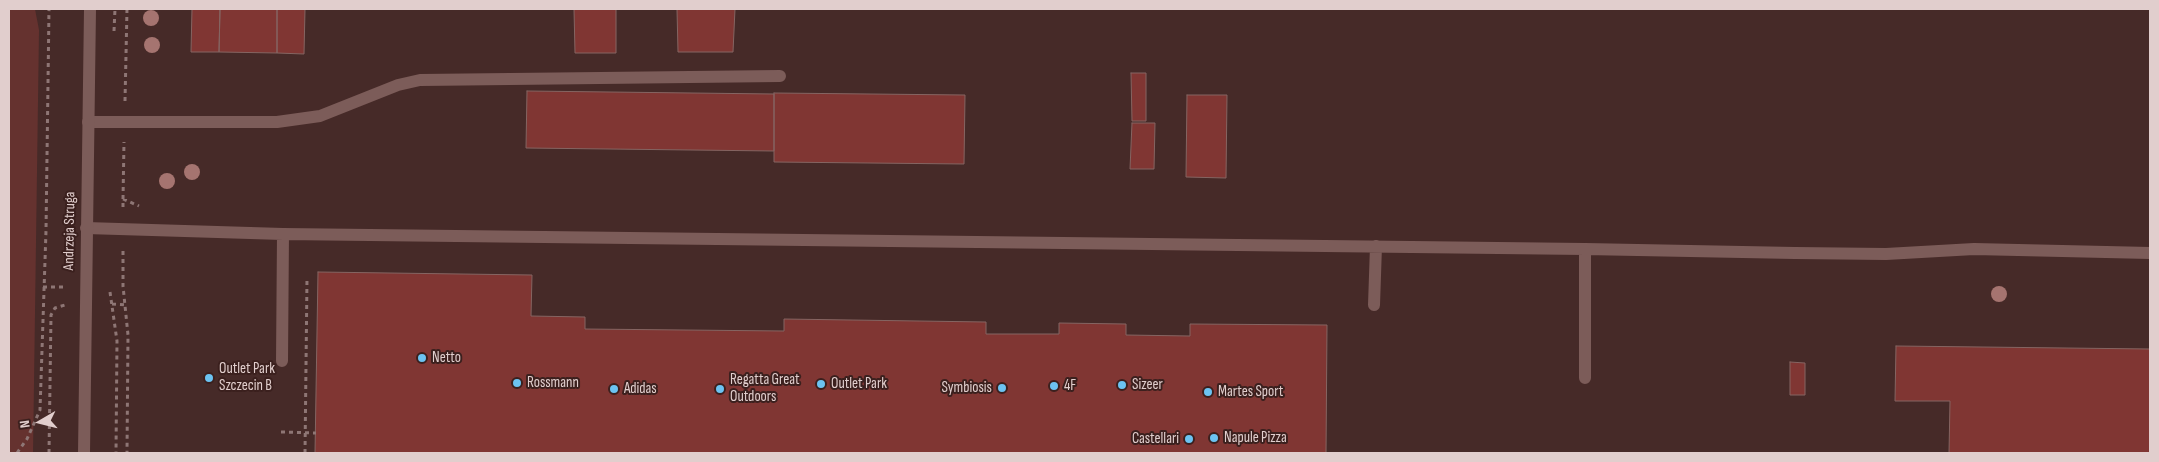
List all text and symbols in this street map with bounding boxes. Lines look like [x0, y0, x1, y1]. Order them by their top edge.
street label: Andrzeja Struga [60, 191, 80, 271]
place label: Netto [432, 349, 461, 367]
marker: Netto [416, 352, 428, 364]
place label: Outlet Park Szczecin B [219, 360, 275, 395]
place label: Regatta Great Outdoors [730, 371, 800, 406]
marker: Outlet Park Szczecin B [203, 372, 215, 384]
place label: Rossmann [527, 374, 579, 392]
place label: Outlet Park [831, 375, 887, 393]
place label: Sizeer [1132, 376, 1163, 394]
marker: Rossmann [511, 377, 523, 389]
place label: 4F [1064, 377, 1076, 395]
marker: Outlet Park [815, 378, 827, 390]
place label: Symbiosis [941, 379, 992, 397]
marker: Sizeer [1116, 379, 1128, 391]
place label: Adidas [624, 380, 657, 398]
marker: 4F [1048, 380, 1060, 392]
marker: Symbiosis [996, 382, 1008, 394]
marker: Adidas [608, 383, 620, 395]
marker: Regatta Great Outdoors [714, 383, 726, 395]
place label: Martes Sport [1218, 383, 1283, 401]
marker: Martes Sport [1202, 386, 1214, 398]
north arrow [15, 397, 65, 447]
text: N [16, 419, 34, 429]
place label: Napule Pizza [1224, 429, 1287, 447]
place label: Castellari [1132, 430, 1179, 448]
marker: Napule Pizza [1208, 432, 1220, 444]
marker: Castellari [1183, 433, 1195, 445]

